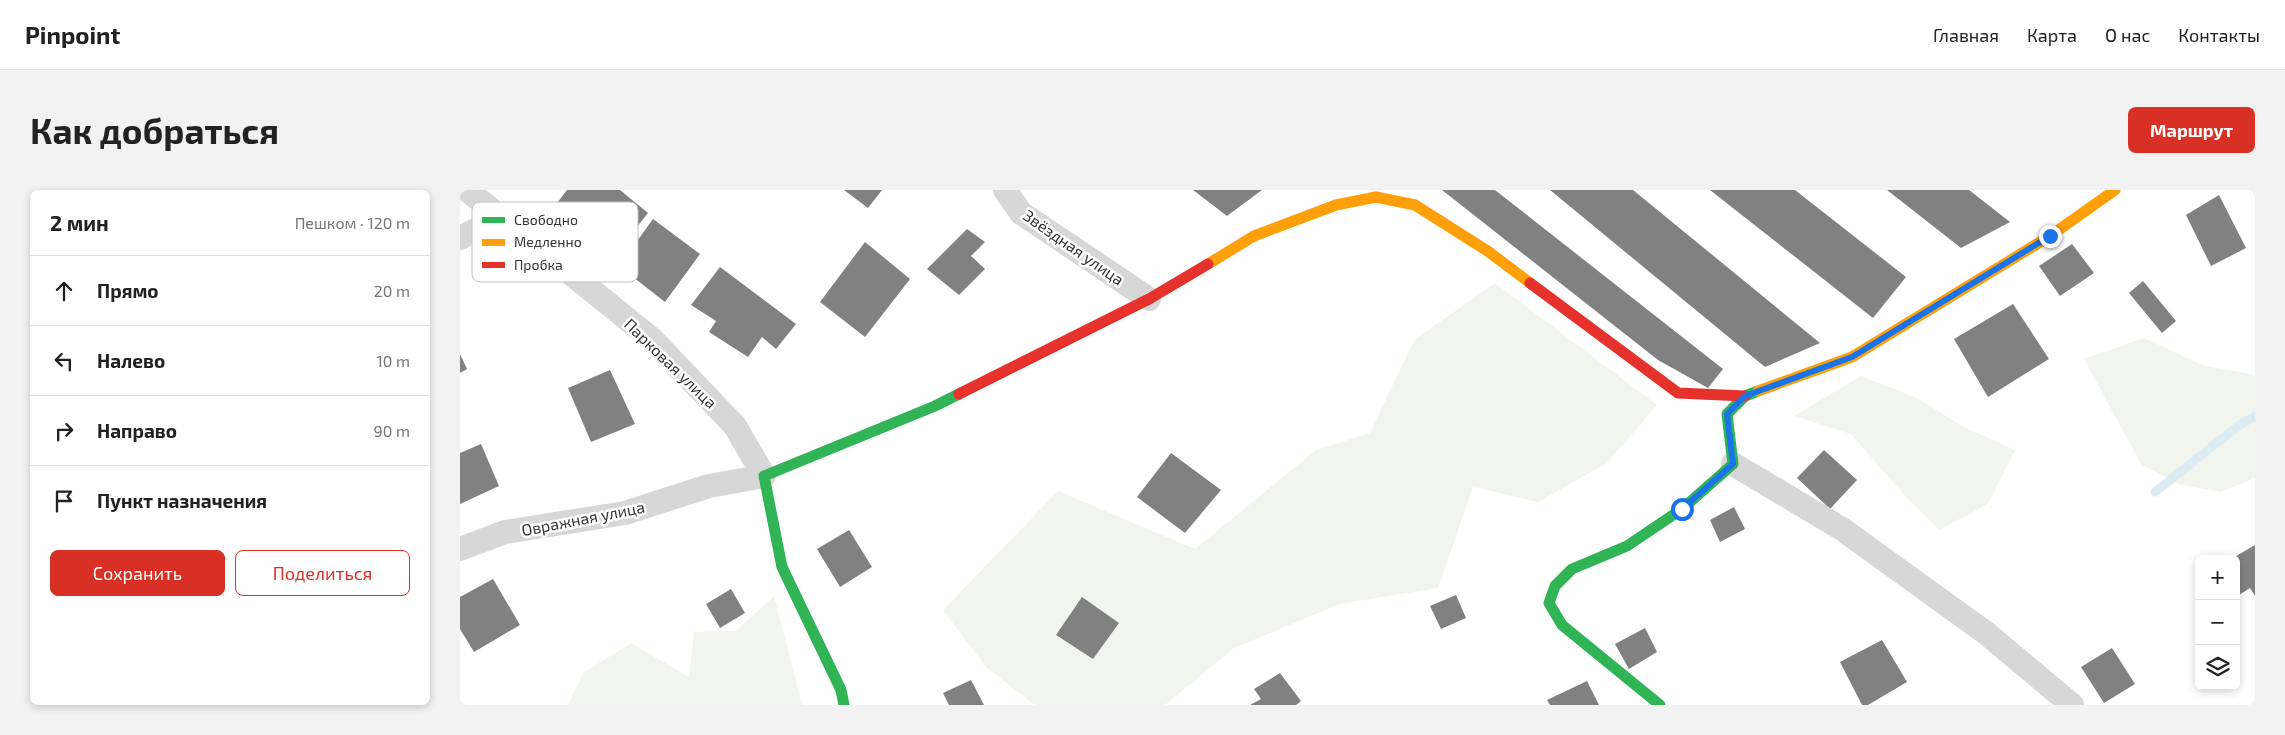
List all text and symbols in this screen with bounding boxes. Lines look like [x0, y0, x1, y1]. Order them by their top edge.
text: Pinpoint [25, 20, 120, 49]
text: Главная [1933, 24, 1999, 46]
text: Карта [2027, 24, 2077, 46]
text: О нас [2105, 24, 2150, 46]
text: Контакты [2178, 24, 2260, 46]
button: Маршрут [2128, 107, 2255, 153]
text: Как добраться [30, 109, 279, 151]
legend [472, 202, 638, 282]
street label: Звёздная улица [1019, 205, 1128, 290]
text: 2 мин [50, 210, 109, 235]
text: Свободно [514, 211, 578, 228]
text: Пешком · 120 m [295, 213, 410, 232]
route end [2039, 225, 2062, 248]
text: Медленно [514, 233, 582, 250]
text: Пробка [514, 256, 563, 273]
icon: ahead [50, 277, 78, 305]
text: Прямо [97, 279, 159, 302]
text: 20 m [374, 281, 410, 300]
street label: Парковая улица [620, 314, 721, 413]
icon: left [50, 347, 78, 375]
text: Налево [97, 349, 165, 372]
text: 10 m [376, 351, 410, 370]
icon: right [50, 417, 78, 445]
text: Направо [97, 419, 177, 442]
text: 90 m [374, 421, 410, 440]
icon: arrive [50, 487, 78, 515]
text: Пункт назначения [97, 489, 267, 512]
street label: Овражная улица [520, 497, 647, 540]
route start [1671, 498, 1694, 521]
button: Сохранить [50, 550, 225, 596]
button: Поделиться [235, 550, 410, 596]
map controls [2195, 555, 2240, 690]
button: + [2195, 555, 2240, 600]
button: − [2195, 600, 2240, 645]
button: layers [2195, 645, 2240, 690]

